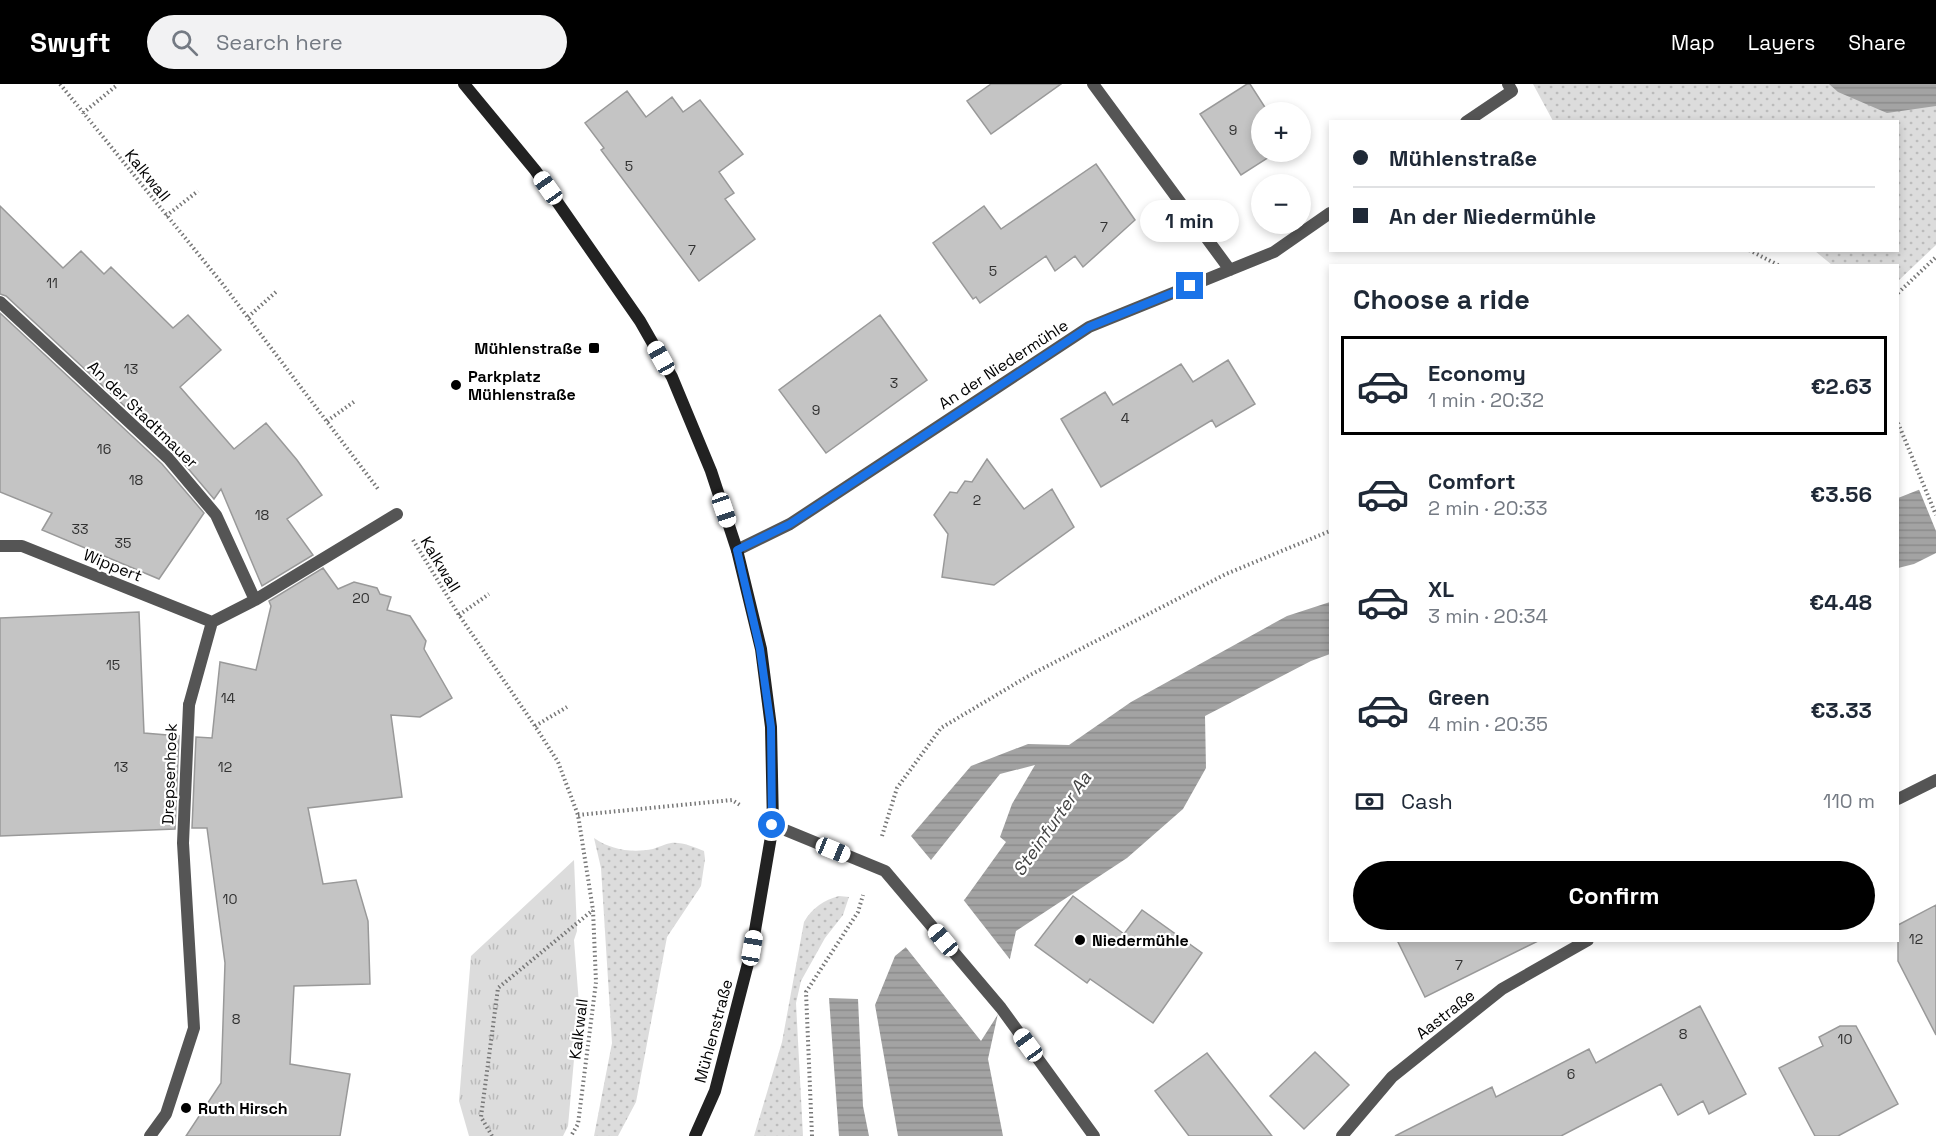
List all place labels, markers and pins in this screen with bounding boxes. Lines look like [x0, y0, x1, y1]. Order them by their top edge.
place label: Mühlenstraße [474, 338, 582, 359]
marker: Mühlenstraße [587, 341, 601, 355]
place label: Parkplatz Mühlenstraße [468, 366, 576, 405]
marker: Parkplatz Mühlenstraße [449, 378, 463, 392]
place label: Niedermühle [1092, 930, 1189, 951]
marker: Niedermühle [1073, 933, 1087, 947]
place label: Ruth Hirsch [198, 1098, 288, 1119]
marker: Ruth Hirsch [179, 1101, 193, 1115]

